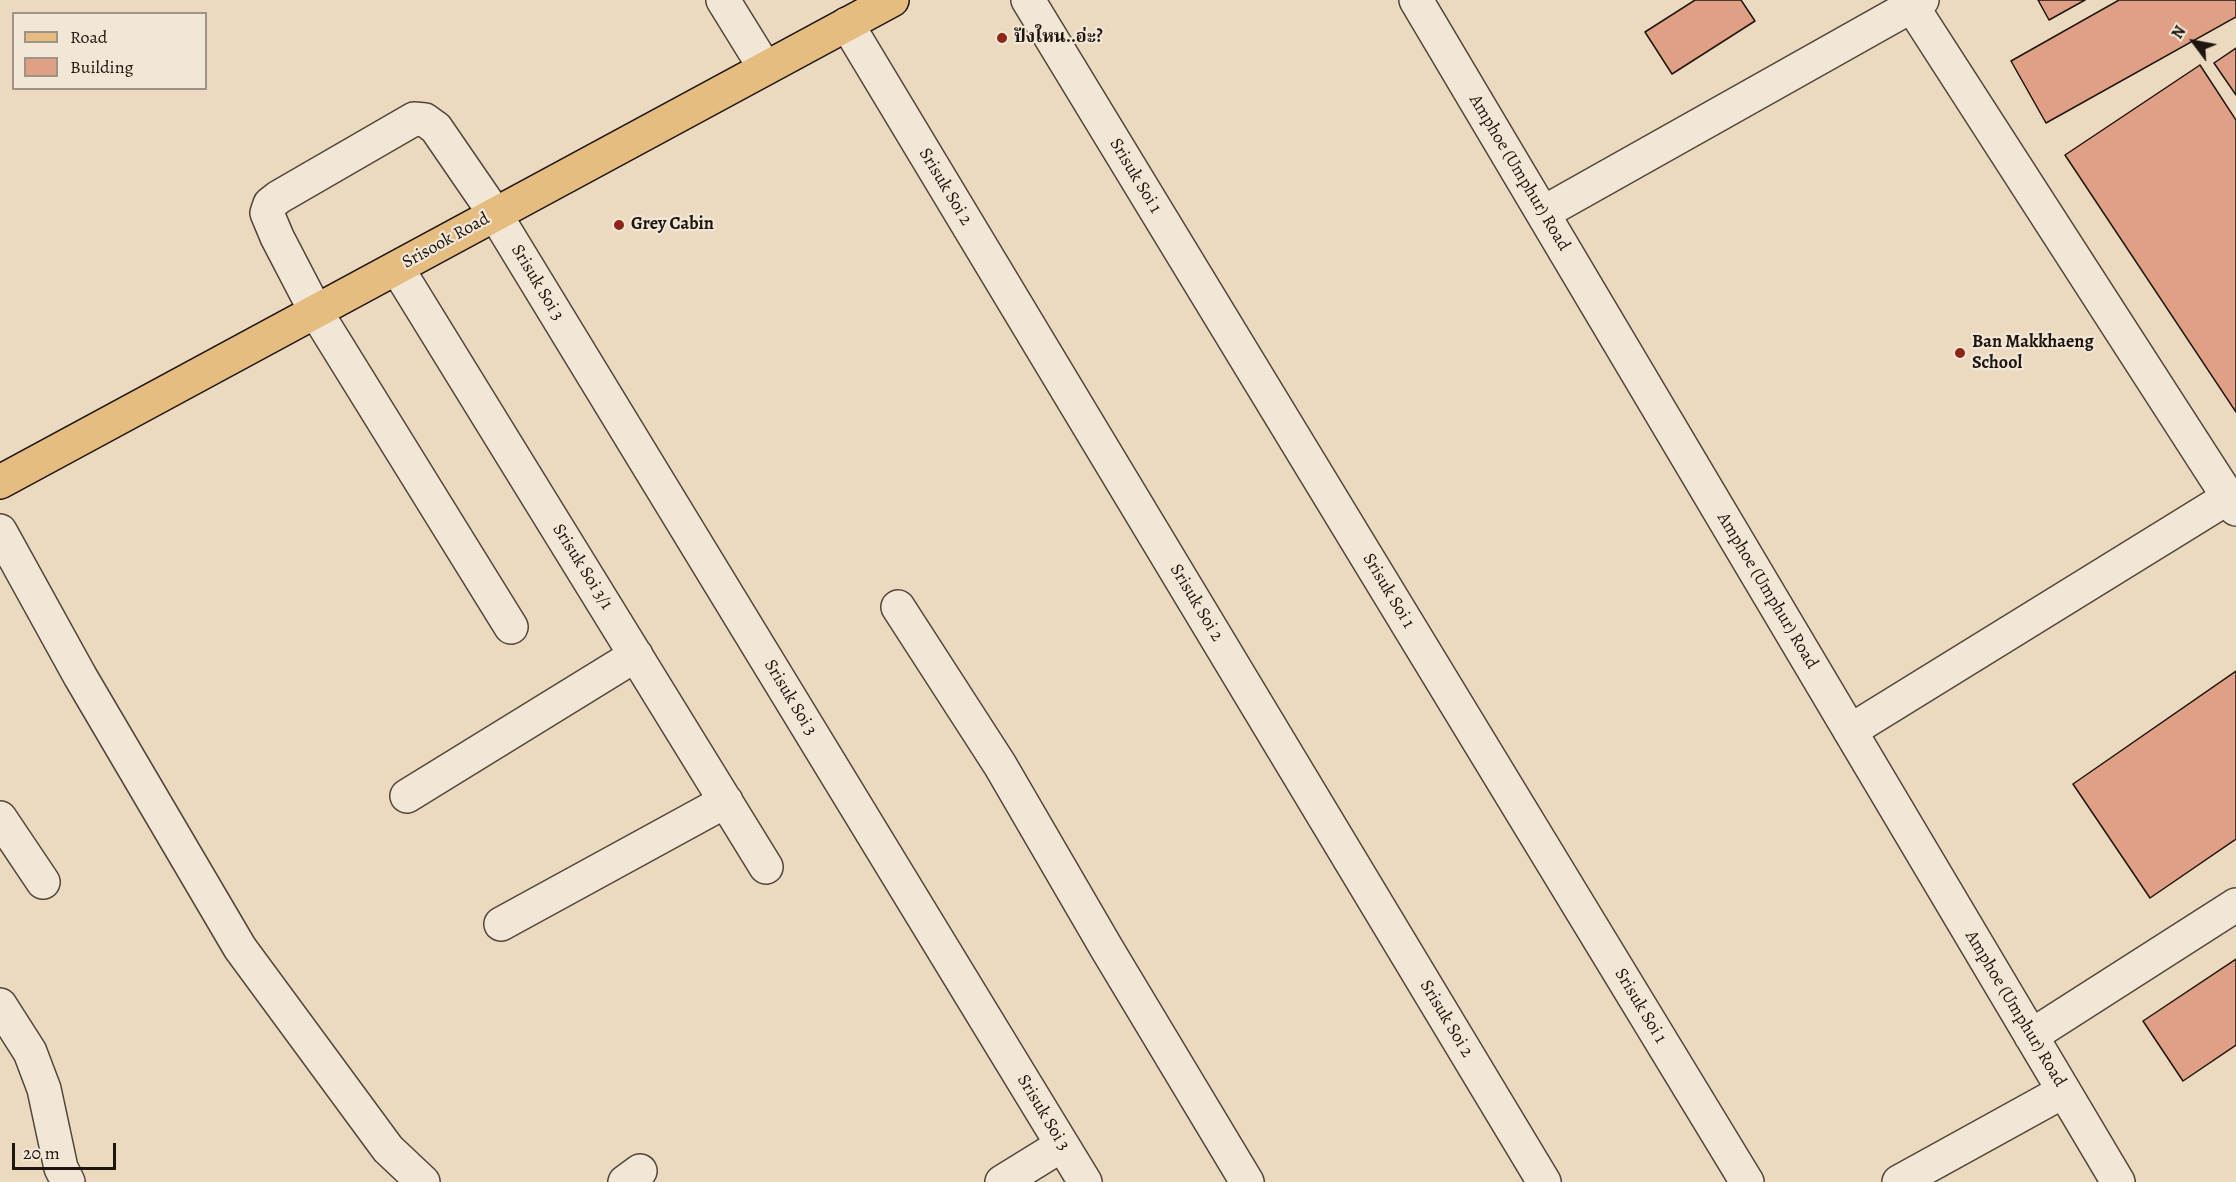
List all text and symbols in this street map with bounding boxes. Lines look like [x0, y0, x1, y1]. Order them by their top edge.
legend [12, 12, 207, 90]
north arrow [2164, 12, 2224, 72]
text: N [2166, 22, 2191, 43]
text: Road [70, 25, 107, 49]
place label: ปังใหน..อ่ะ? [1014, 27, 1103, 49]
marker: ปังใหน..อ่ะ? [995, 31, 1009, 45]
text: Building [70, 55, 134, 79]
street label: Amphoe (Umphur) Road [1464, 91, 1574, 255]
street label: Srisuk Soi 1 [1104, 135, 1166, 217]
street label: Srisuk Soi 2 [914, 145, 976, 229]
street label: Srisook Road [399, 208, 493, 274]
place label: Grey Cabin [631, 214, 714, 236]
marker: Grey Cabin [612, 218, 626, 232]
street label: Srisuk Soi 3 [506, 241, 568, 325]
place label: Ban Makkhaeng School [1972, 332, 2094, 374]
marker: Ban Makkhaeng School [1953, 346, 1967, 360]
street label: Amphoe (Umphur) Road [1712, 509, 1822, 673]
street label: Srisuk Soi 3/1 [547, 520, 617, 614]
street label: Srisuk Soi 1 [1357, 550, 1419, 632]
street label: Srisuk Soi 2 [1165, 561, 1227, 645]
street label: Srisuk Soi 3 [759, 656, 821, 740]
street label: Amphoe (Umphur) Road [1960, 927, 2070, 1091]
street label: Srisuk Soi 1 [1609, 965, 1671, 1047]
street label: Srisuk Soi 2 [1415, 977, 1477, 1061]
street label: Srisuk Soi 3 [1012, 1071, 1074, 1155]
scale bar [15, 1131, 118, 1169]
text: 20 m [23, 1141, 60, 1165]

